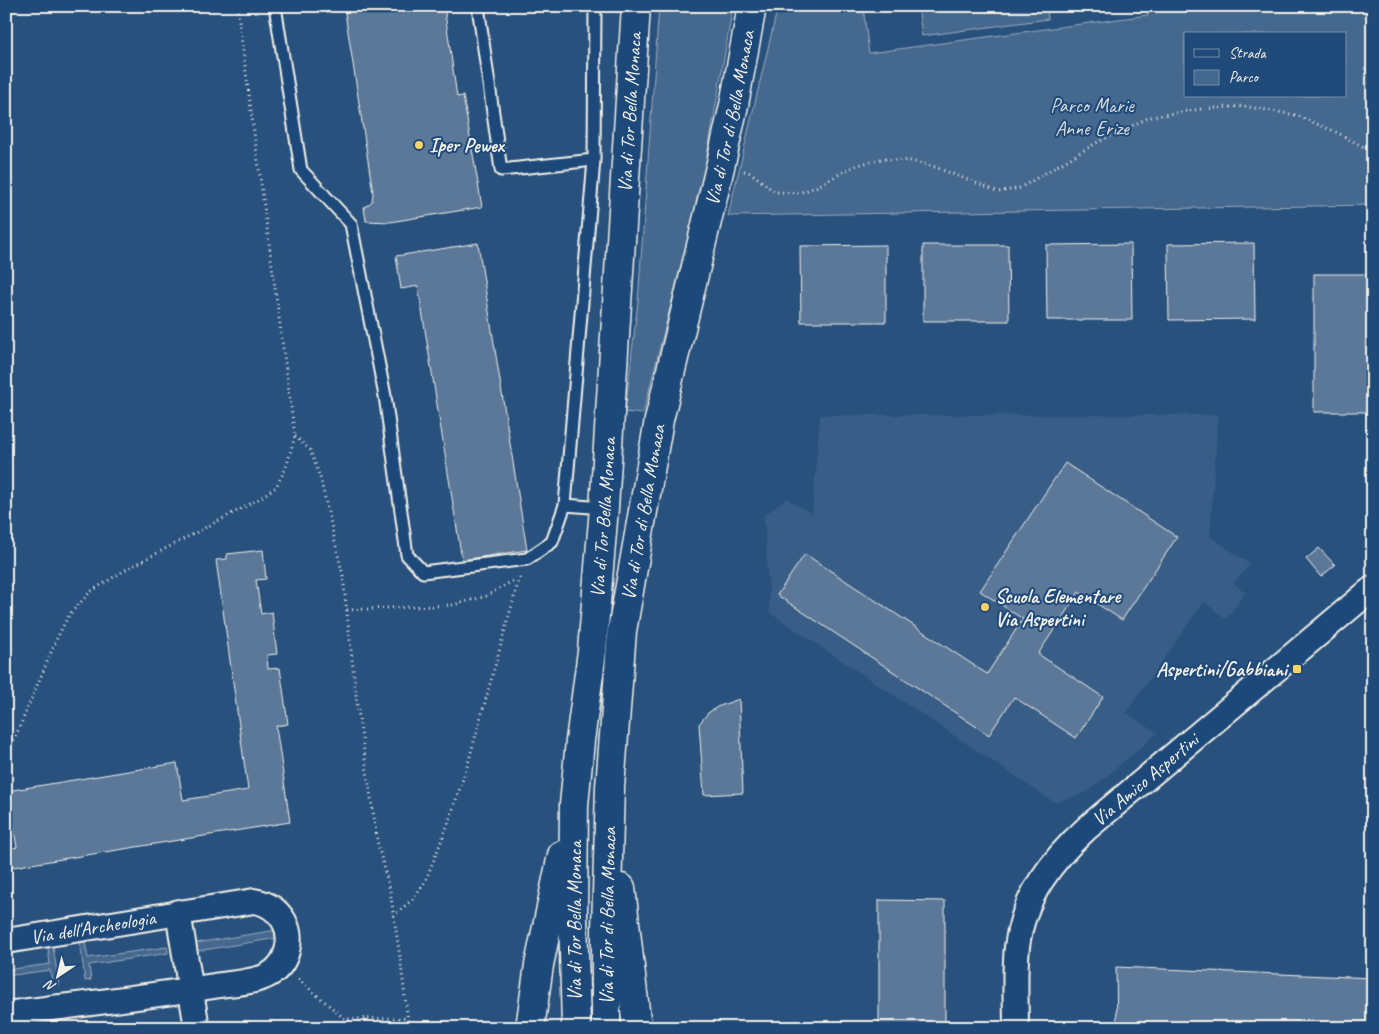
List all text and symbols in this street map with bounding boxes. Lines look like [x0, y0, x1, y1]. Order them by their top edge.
street label: Via di Tor di Bella Monaca [699, 27, 760, 208]
street label: Via di Tor Bella Monaca [612, 30, 647, 193]
legend [1184, 32, 1346, 98]
text: Strada [1229, 44, 1266, 63]
text: Parco [1229, 68, 1260, 87]
park label: Parco Marie Anne Erize [1050, 93, 1135, 141]
place label: Iper Pewex [429, 133, 506, 158]
marker: Iper Pewex [413, 139, 425, 151]
street label: Via di Tor di Bella Monaca [615, 421, 671, 602]
street label: Via di Tor Bella Monaca [584, 435, 621, 598]
place label: Scuola Elementare Via Aspertini [995, 584, 1123, 632]
marker: Scuola Elementare Via Aspertini [979, 601, 991, 613]
place label: Aspertini/Gabbiani [1156, 657, 1290, 682]
marker: Aspertini/Gabbiani [1291, 663, 1303, 675]
street label: Via Amico Aspertini [1087, 726, 1205, 831]
street label: Via di Tor di Bella Monaca [594, 826, 621, 1005]
street label: Via di Tor Bella Monaca [562, 839, 587, 1001]
street label: Via dell'Archeologia [29, 904, 159, 949]
north arrow [32, 952, 82, 1002]
text: N [40, 975, 59, 996]

